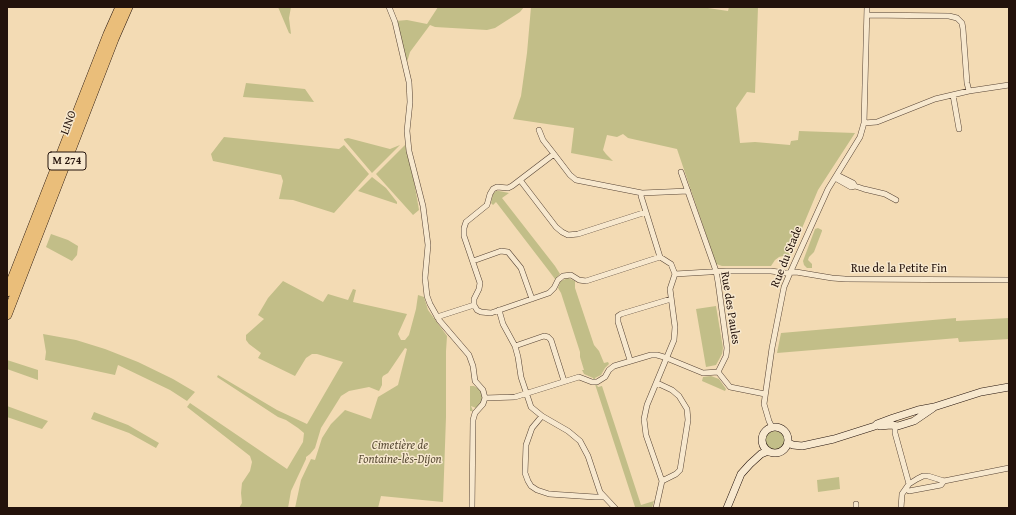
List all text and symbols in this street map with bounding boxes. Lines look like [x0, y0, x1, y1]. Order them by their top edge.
street label: LINO [58, 109, 80, 137]
road number: M 274 [48, 152, 86, 170]
street label: Rue du Stade [768, 224, 806, 290]
street label: Rue de la Petite Fin [851, 262, 947, 276]
street label: Rue des Paules [717, 271, 743, 345]
park label: Cimetière de Fontaine-lès-Dijon [358, 439, 442, 467]

